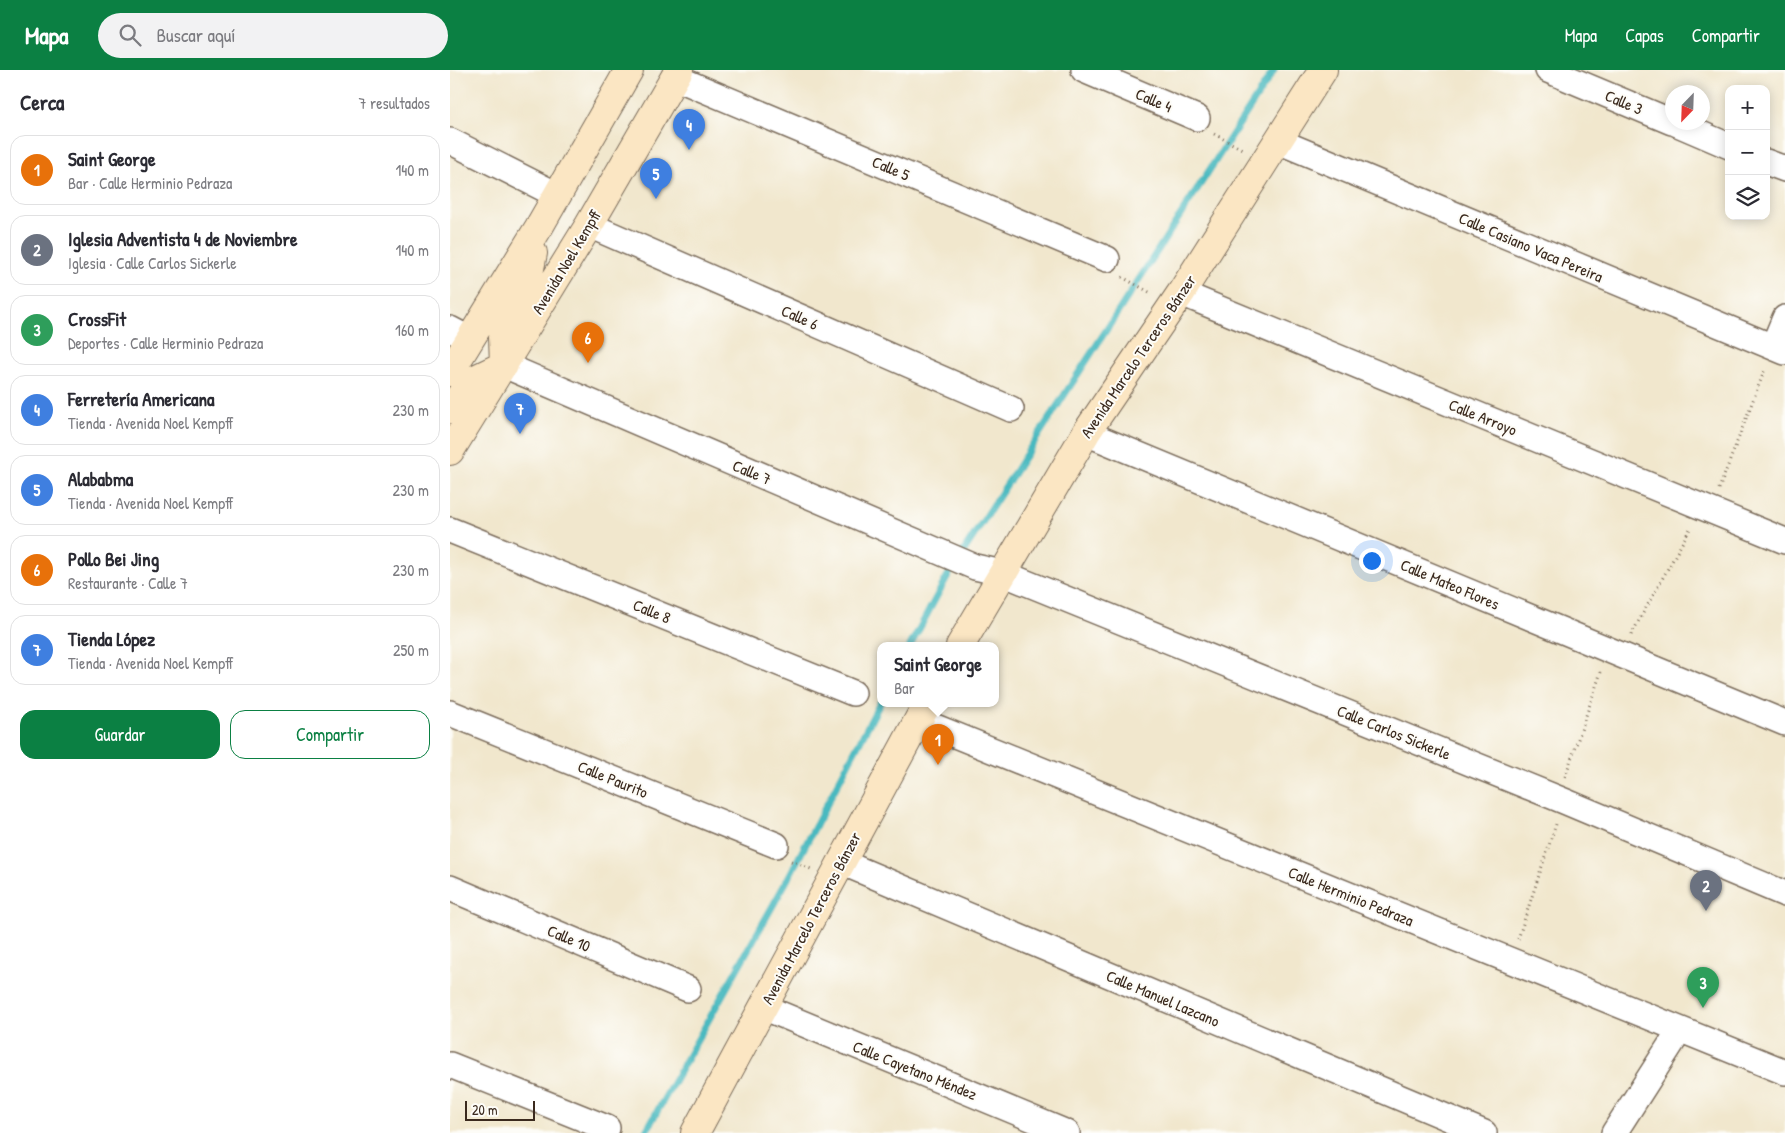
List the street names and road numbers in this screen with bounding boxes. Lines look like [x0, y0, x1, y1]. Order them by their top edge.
street label: Calle 4 [1132, 82, 1176, 118]
street label: Calle 3 [1602, 84, 1646, 120]
street label: Calle 5 [869, 150, 913, 186]
street label: Avenida Noel Kempff [526, 205, 606, 318]
street label: Calle Casiano Vaca Pereira [1456, 207, 1606, 287]
street label: Avenida Marcelo Terceros Bánzer [1075, 270, 1201, 442]
street label: Calle 6 [778, 299, 822, 335]
street label: Calle Arroyo [1446, 393, 1521, 441]
street label: Calle 7 [729, 454, 775, 490]
street label: Calle Mateo Flores [1397, 553, 1503, 615]
street label: Calle 8 [630, 594, 674, 629]
street label: Calle Carlos Sickerle [1334, 699, 1455, 765]
street label: Calle Paurito [575, 755, 652, 803]
street label: Avenida Marcelo Terceros Bánzer [756, 828, 866, 1008]
street label: Calle Herminio Pedraza [1285, 861, 1417, 931]
street label: Calle 10 [544, 919, 594, 957]
street label: Calle Manuel Lazcano [1103, 964, 1223, 1032]
street label: Calle Cayetano Méndez [850, 1035, 980, 1105]

